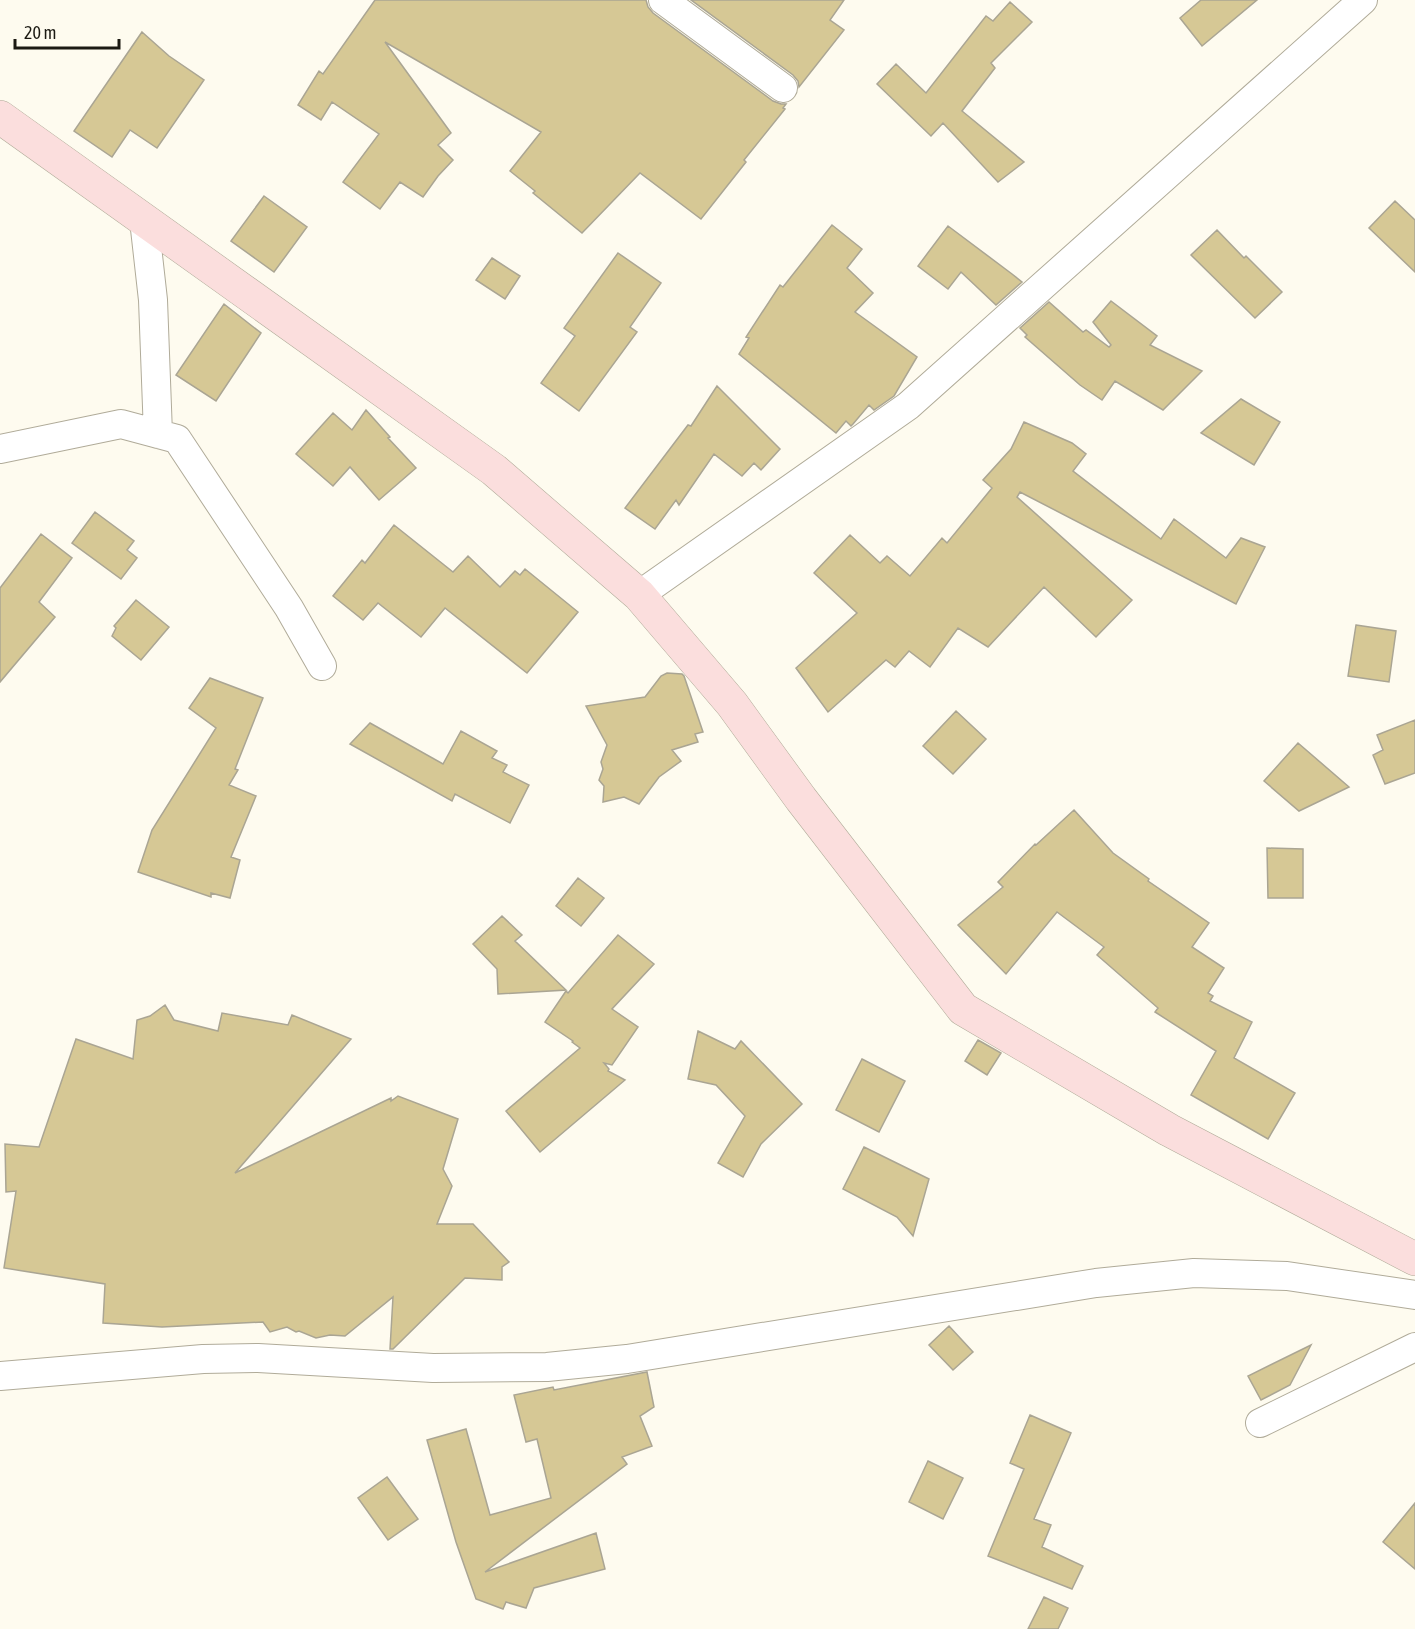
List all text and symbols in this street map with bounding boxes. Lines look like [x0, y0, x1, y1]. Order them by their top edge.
scale bar [15, 12, 118, 50]
text: 20 m [24, 22, 56, 43]

